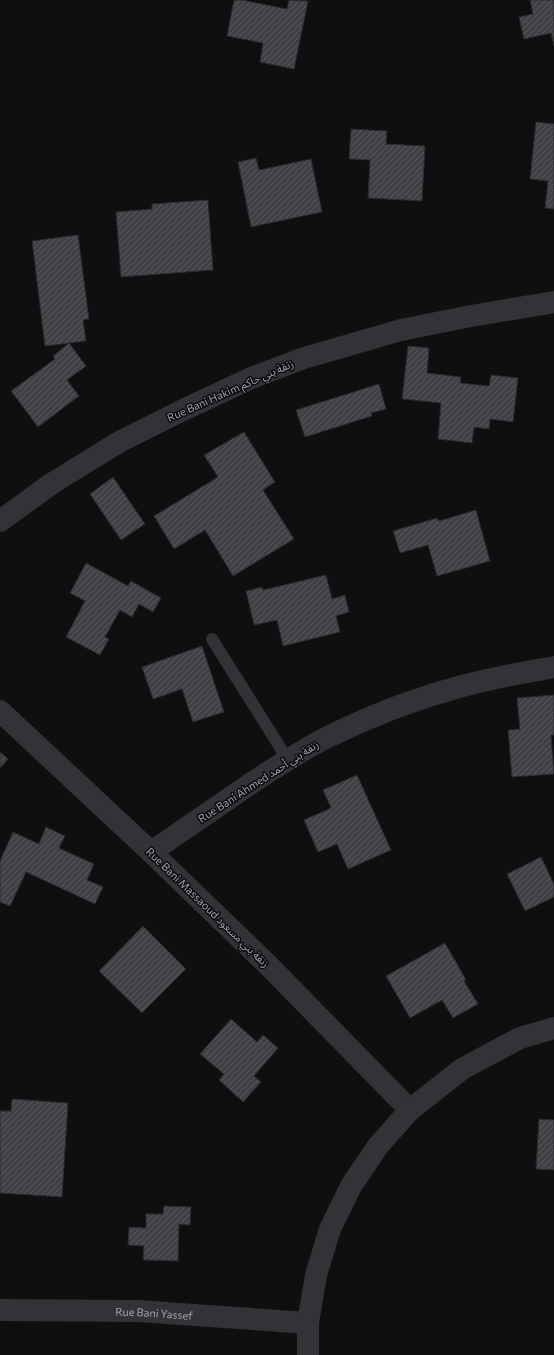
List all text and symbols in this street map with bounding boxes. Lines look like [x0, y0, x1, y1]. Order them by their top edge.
street label: Rue Bani Hakim زنقة بني حاكم [165, 356, 297, 427]
street label: Rue Bani Ahmed زنقة بني أحمد [195, 737, 323, 828]
street label: Rue Bani Massaoud زنقة بني مسعود [141, 845, 272, 972]
street label: Rue Bani Yassef [115, 1304, 194, 1321]

